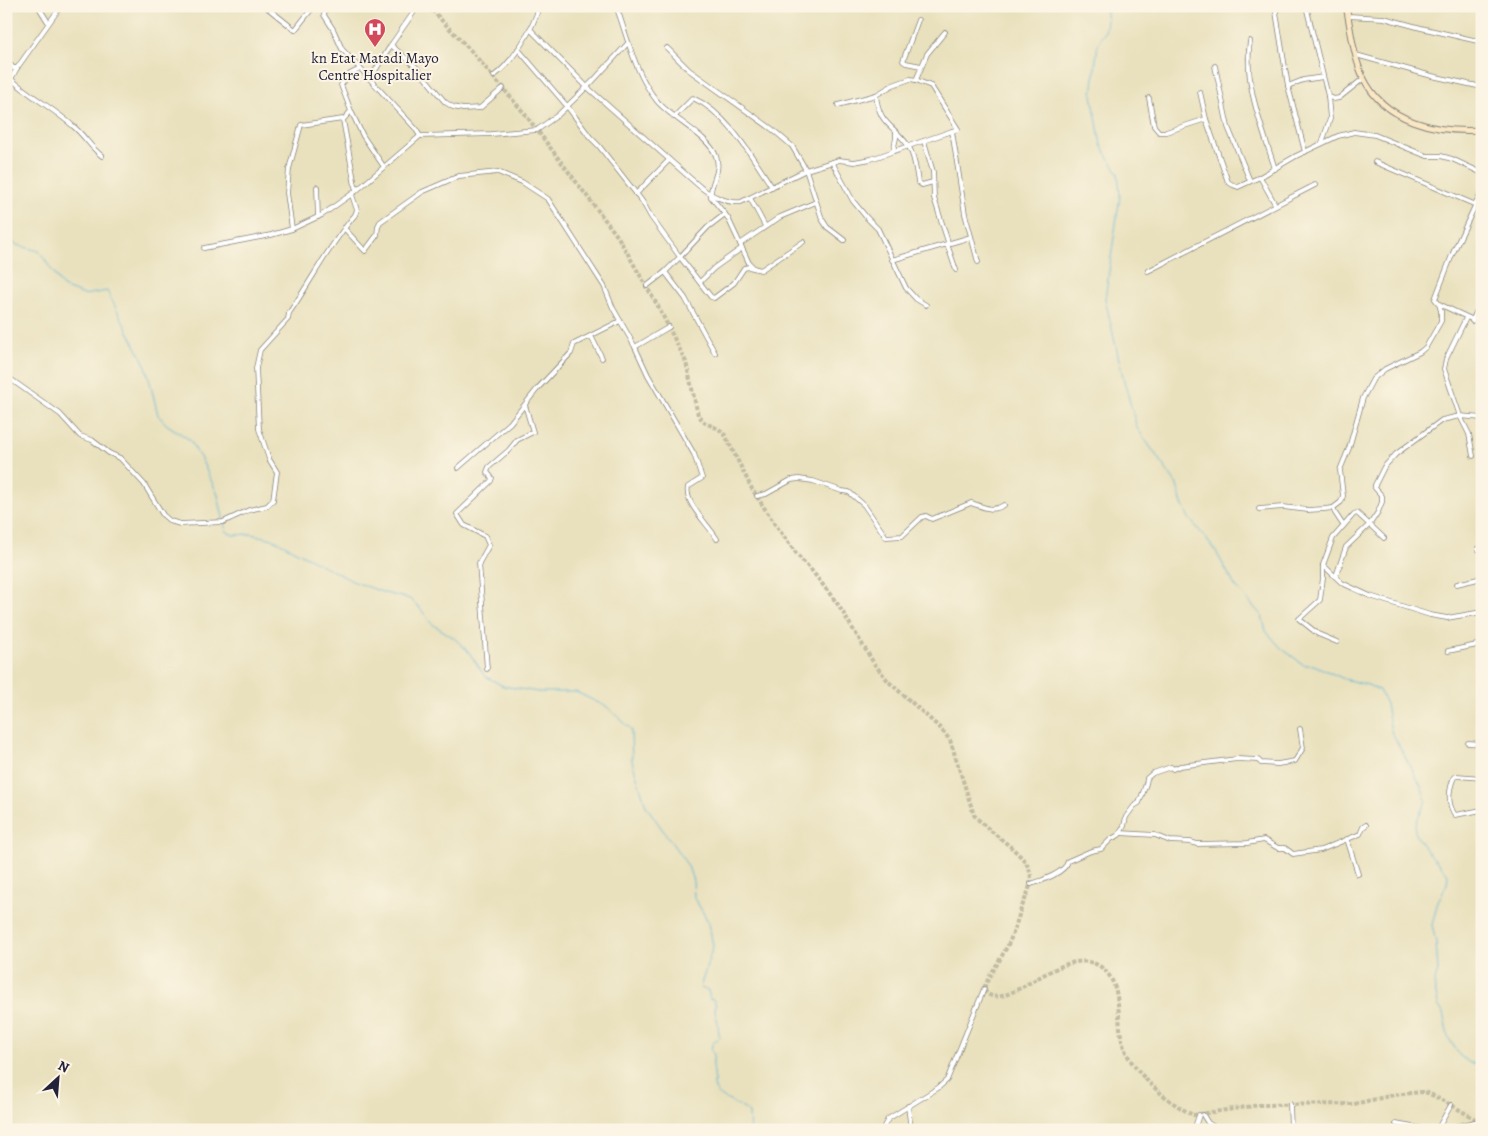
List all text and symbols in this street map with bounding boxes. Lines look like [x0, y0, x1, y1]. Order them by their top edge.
hospital icon: kn Etat Matadi Mayo Centre Hospitalier [363, 17, 387, 48]
place label: kn Etat Matadi Mayo Centre Hospitalier [311, 48, 439, 85]
north arrow [32, 1054, 82, 1104]
text: N [55, 1056, 72, 1078]

